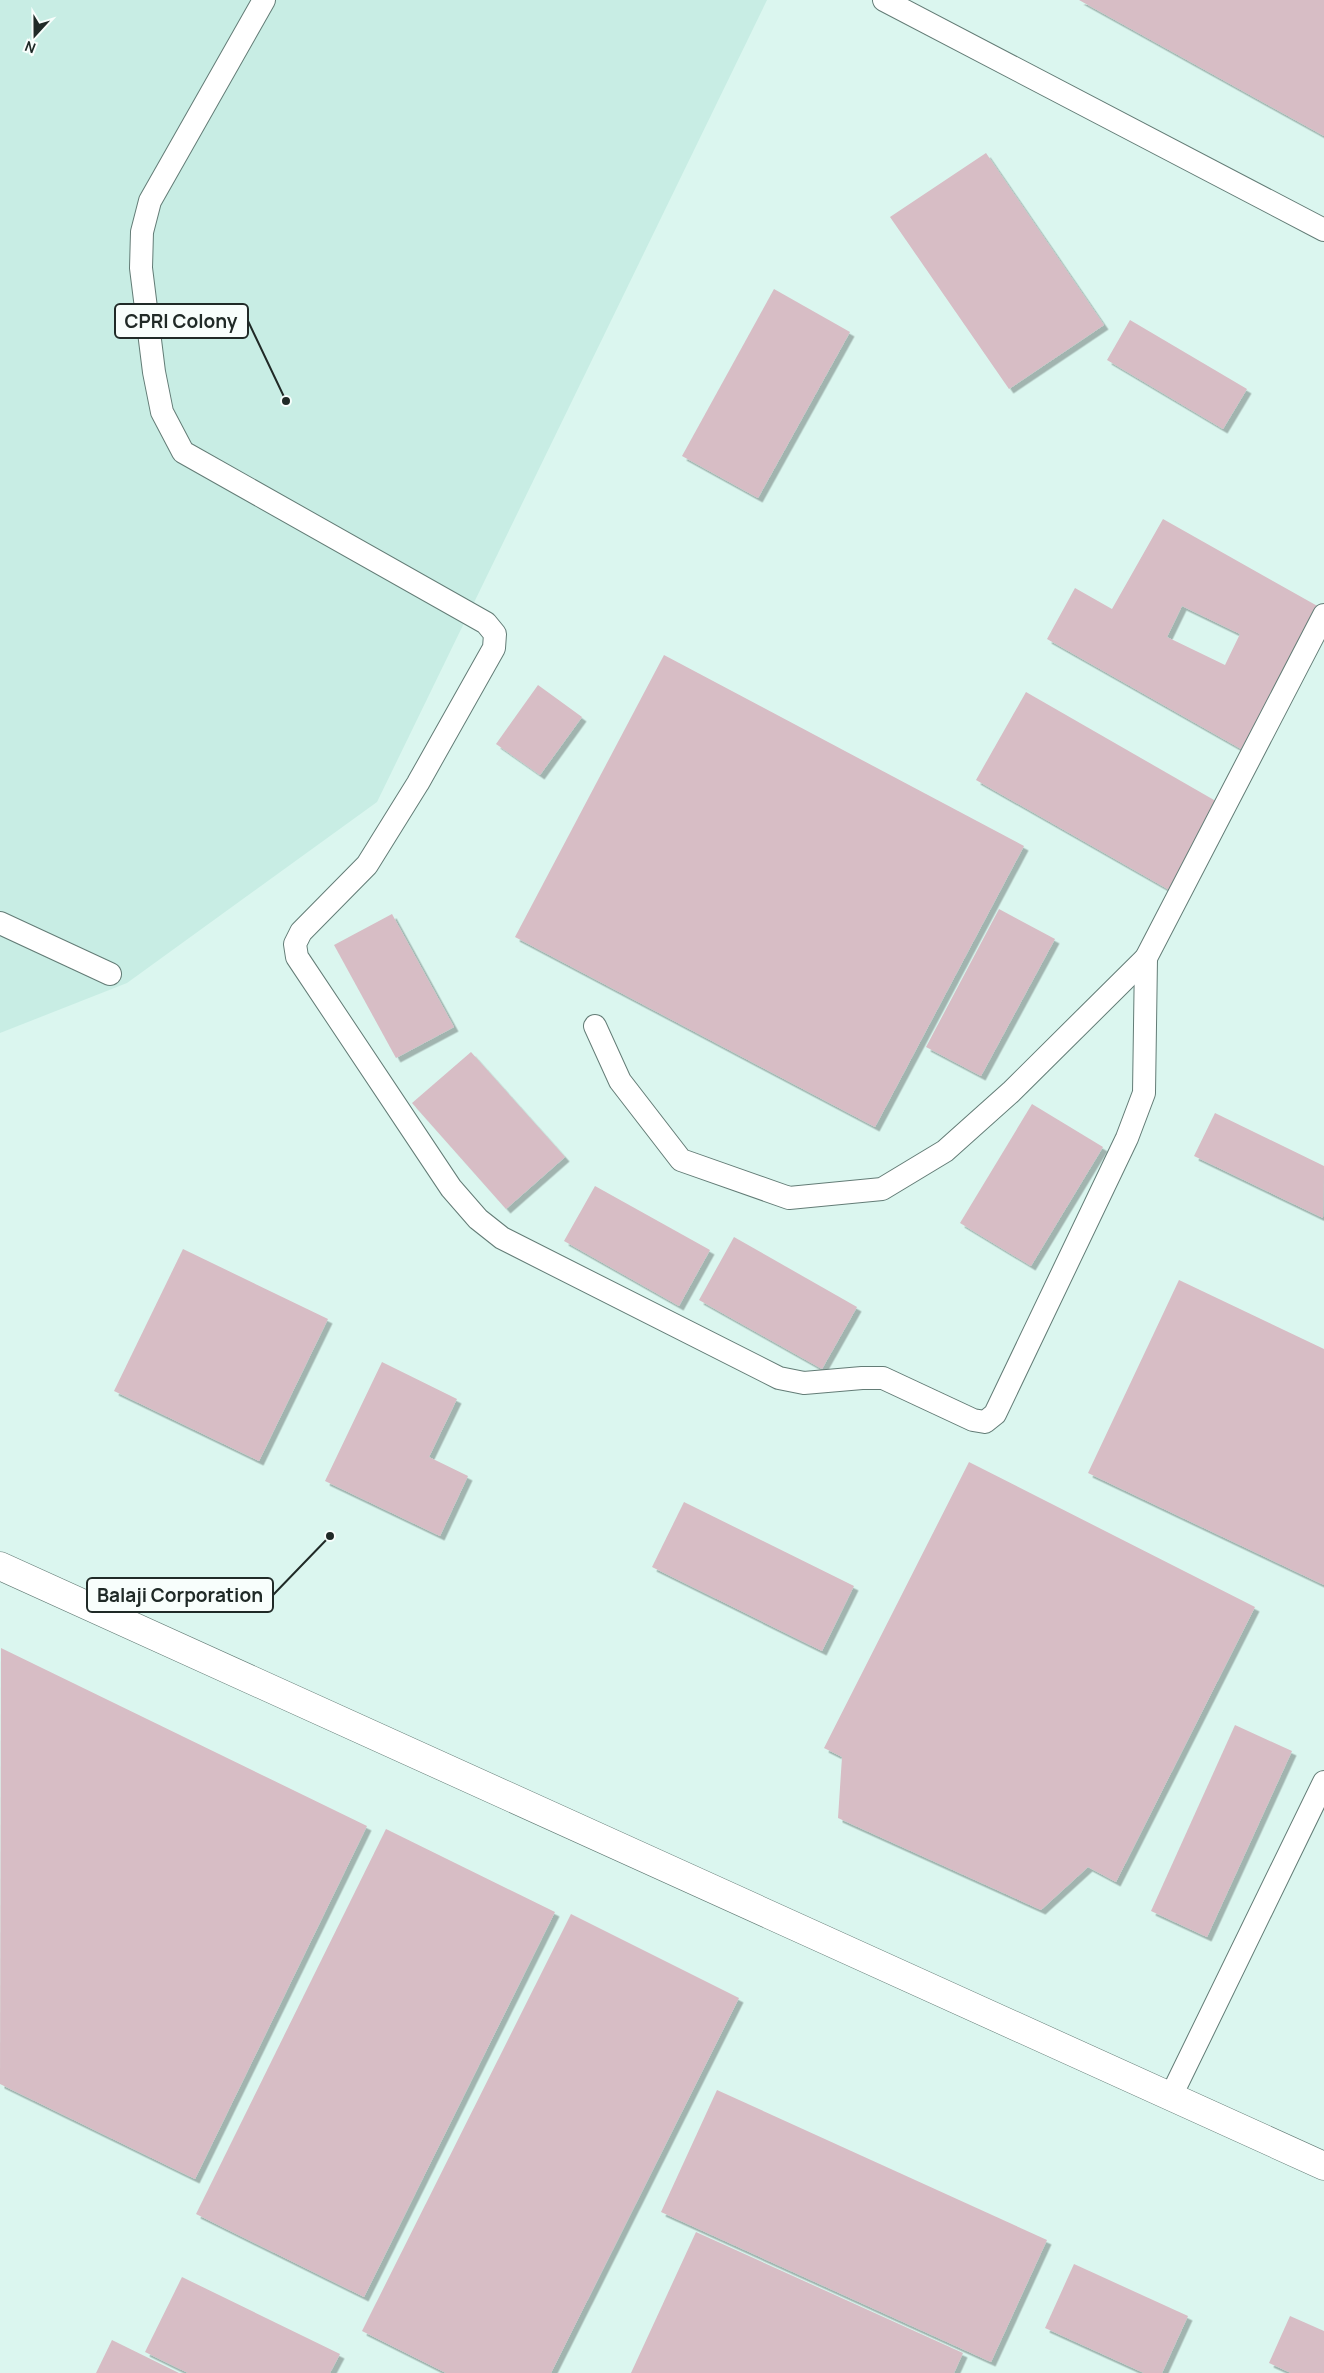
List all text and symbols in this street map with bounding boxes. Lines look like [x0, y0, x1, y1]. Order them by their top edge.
north arrow [10, 10, 60, 60]
text: N [22, 37, 38, 58]
callout: CPRI Colony [115, 304, 248, 338]
text: CPRI Colony [125, 308, 238, 334]
callout: Balaji Corporation [87, 1578, 273, 1612]
text: Balaji Corporation [97, 1582, 263, 1608]

